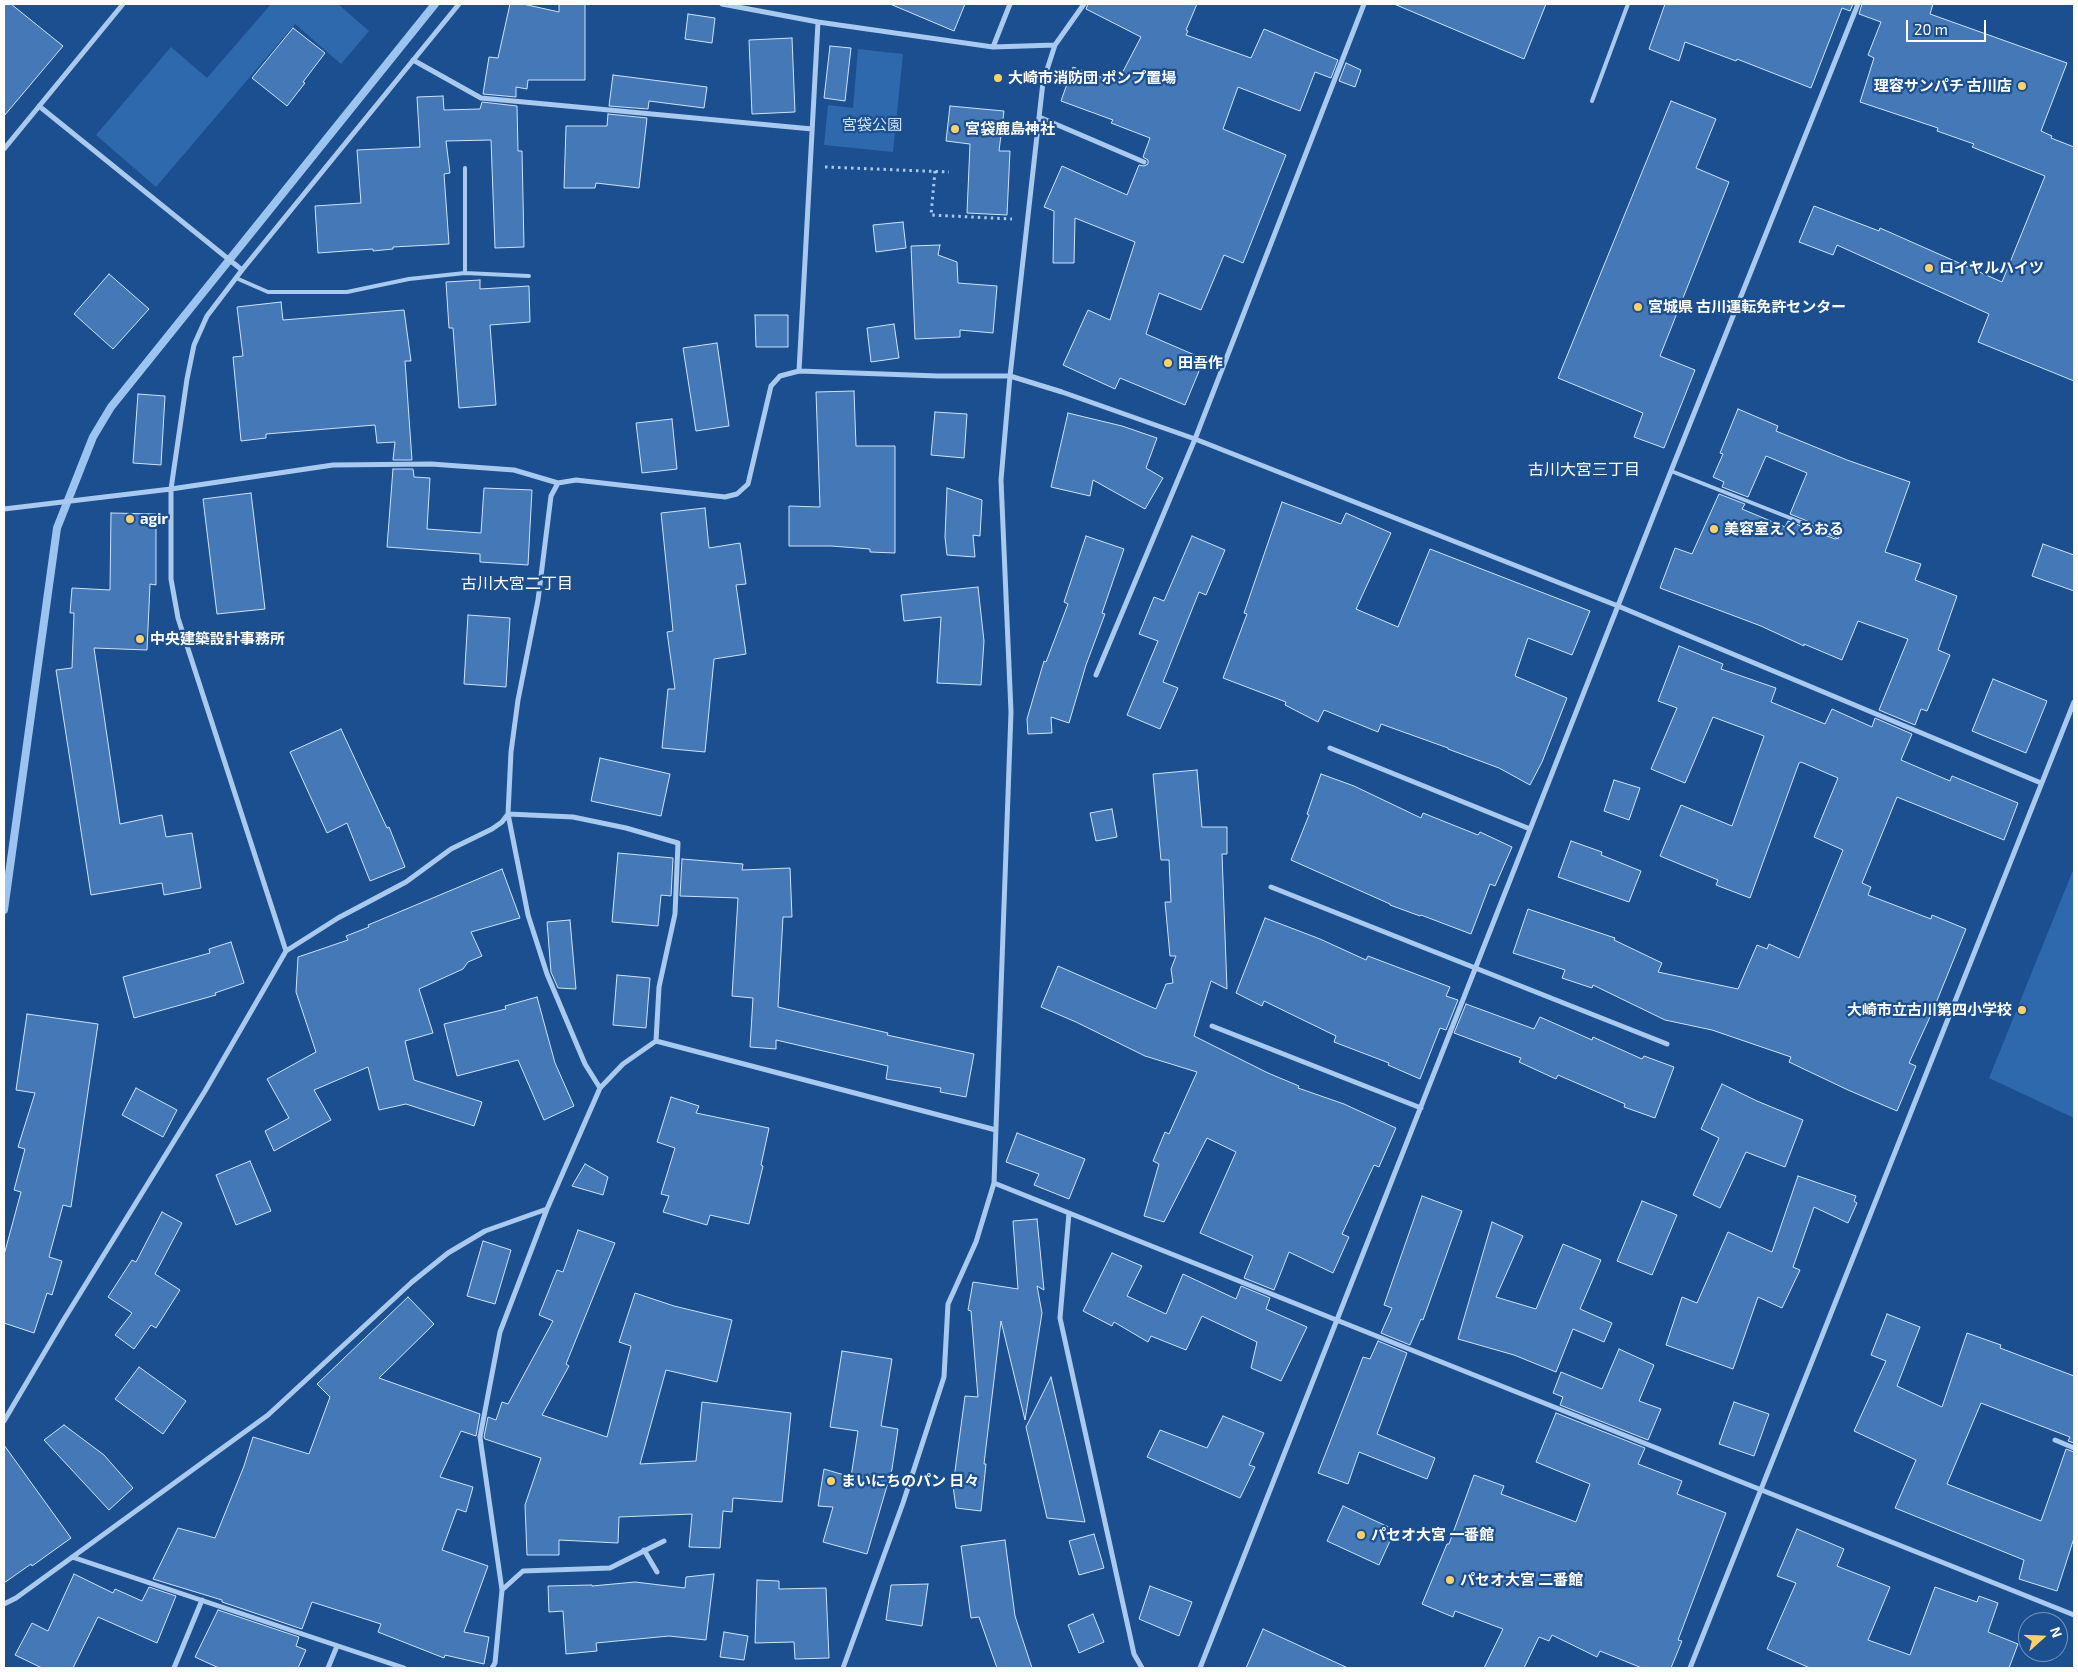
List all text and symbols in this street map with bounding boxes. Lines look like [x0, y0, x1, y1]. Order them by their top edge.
scale bar [1908, 10, 1988, 42]
text: 20 m [1914, 20, 1948, 38]
place label: 大崎市消防団 ポンプ置場 [1008, 69, 1176, 87]
marker: 大崎市消防団 ポンプ置場 [992, 72, 1004, 84]
place label: 理容サンパチ 古川店 [1874, 77, 2012, 95]
marker: 理容サンパチ 古川店 [2016, 80, 2028, 92]
park label: 宮袋公園 [842, 116, 902, 134]
place label: 宮袋鹿島神社 [965, 120, 1055, 138]
marker: 宮袋鹿島神社 [949, 123, 961, 135]
place label: ロイヤルハイツ [1939, 259, 2044, 277]
marker: ロイヤルハイツ [1923, 262, 1935, 274]
place label: 宮城県 古川運転免許センター [1648, 298, 1846, 316]
marker: 宮城県 古川運転免許センター [1632, 301, 1644, 313]
place label: 田吾作 [1178, 354, 1223, 372]
marker: 田吾作 [1162, 357, 1174, 369]
district label: 古川大宮三丁目 [1528, 460, 1640, 480]
place label: agir [140, 510, 168, 528]
marker: agir [124, 513, 136, 525]
place label: 美容室えくろおる [1724, 520, 1844, 538]
marker: 美容室えくろおる [1708, 523, 1720, 535]
district label: 古川大宮二丁目 [461, 574, 573, 594]
place label: 中央建築設計事務所 [150, 630, 285, 648]
marker: 中央建築設計事務所 [134, 633, 146, 645]
place label: 大崎市立古川第四小学校 [1847, 1001, 2012, 1019]
marker: 大崎市立古川第四小学校 [2016, 1004, 2028, 1016]
place label: まいにちのパン 日々 [841, 1472, 979, 1490]
marker: まいにちのパン 日々 [825, 1475, 837, 1487]
place label: パセオ大宮 一番館 [1371, 1526, 1494, 1544]
marker: パセオ大宮 一番館 [1355, 1529, 1367, 1541]
place label: パセオ大宮 二番館 [1460, 1571, 1583, 1589]
marker: パセオ大宮 二番館 [1444, 1574, 1456, 1586]
north arrow [2018, 1612, 2068, 1662]
text: N [2047, 1624, 2066, 1640]

